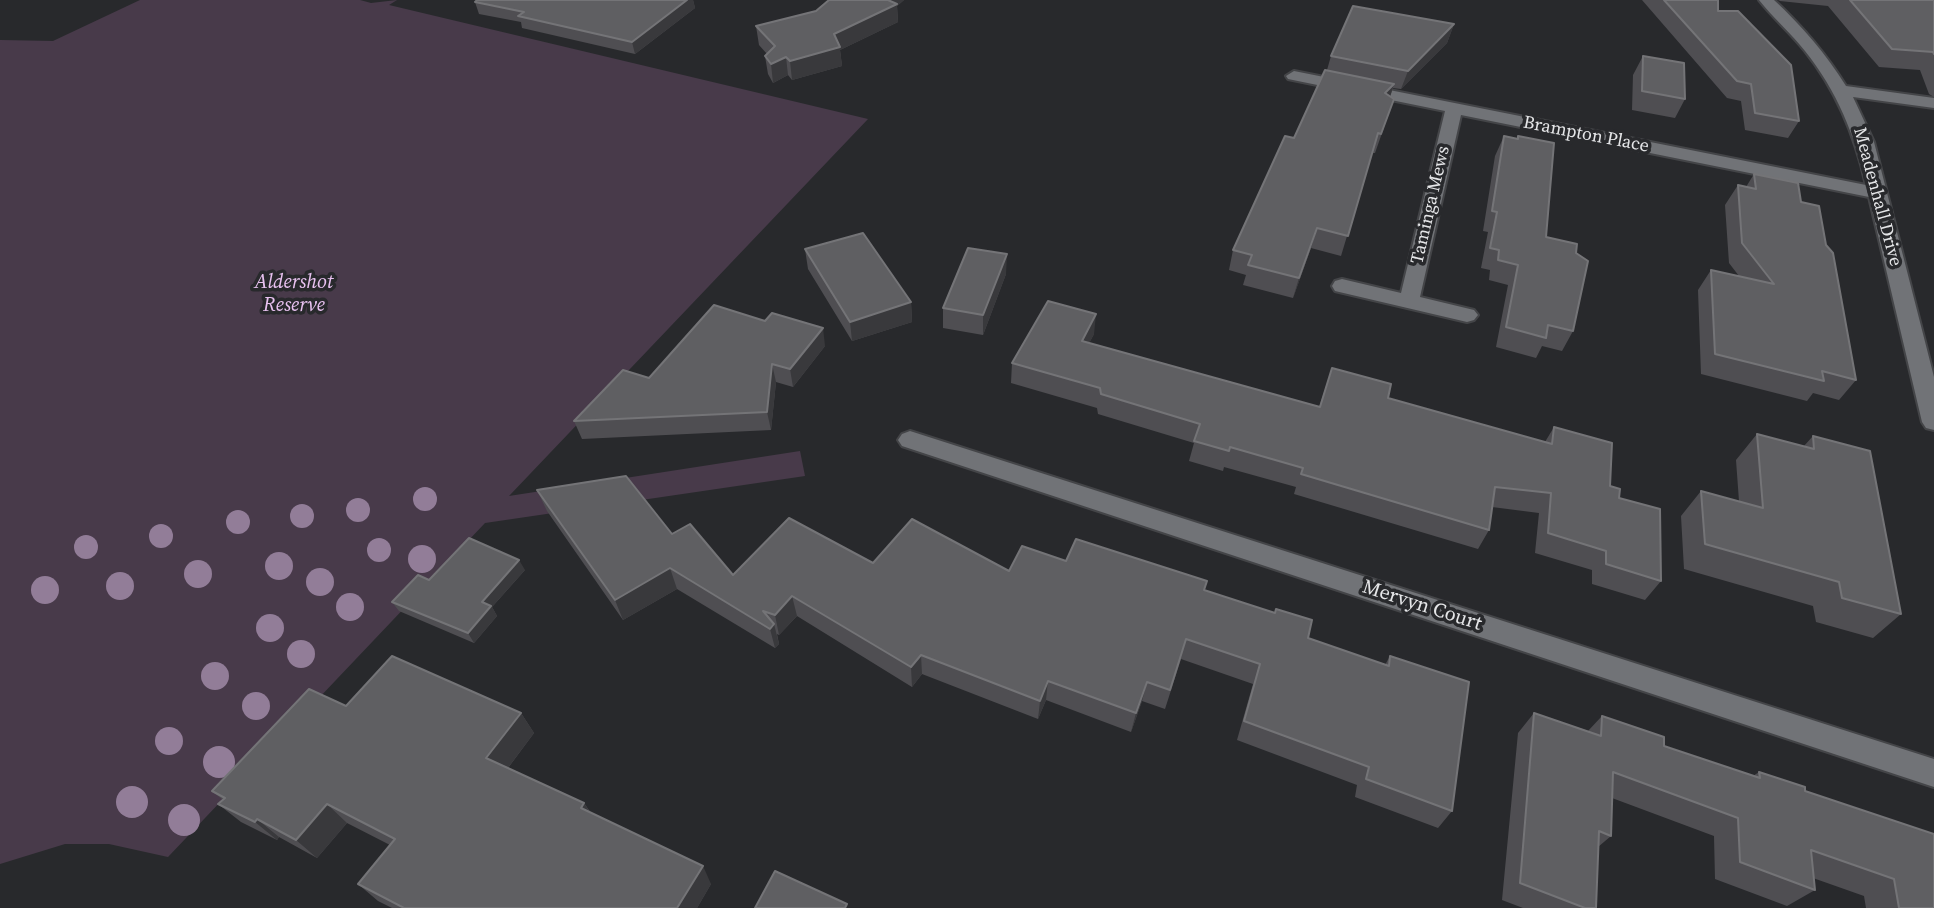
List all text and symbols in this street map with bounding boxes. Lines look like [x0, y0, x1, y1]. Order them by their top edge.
street label: Brampton Place [1521, 112, 1651, 158]
street label: Meadenhall Drive [1848, 125, 1906, 269]
street label: Taminga Mews [1407, 144, 1455, 266]
park label: Aldershot Reserve [255, 271, 333, 318]
street label: Mervyn Court [1359, 575, 1485, 637]

